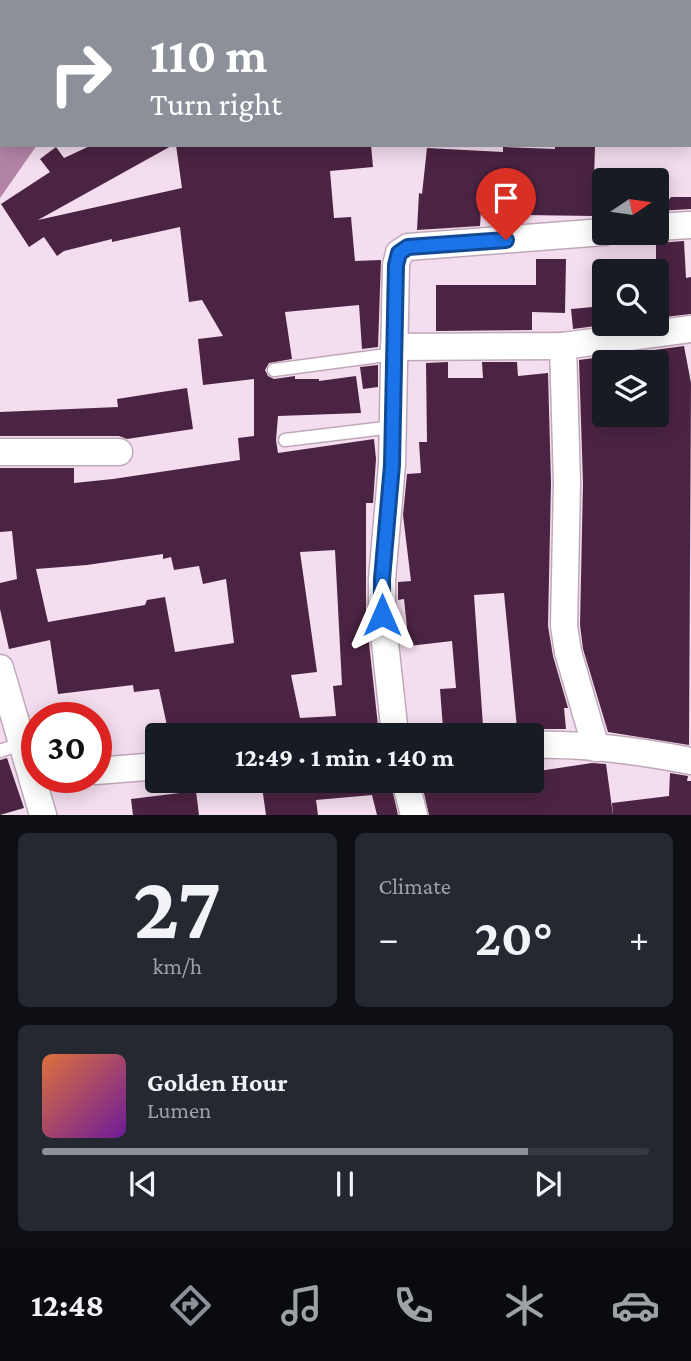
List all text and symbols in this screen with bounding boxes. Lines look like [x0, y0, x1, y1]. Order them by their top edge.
icon: right [35, 28, 126, 119]
text: 110 m [150, 28, 267, 83]
text: Turn right [150, 86, 282, 122]
pin [476, 168, 536, 240]
north arrow [592, 168, 668, 245]
map controls [592, 168, 669, 427]
icon: arrive [487, 179, 525, 217]
button: search [592, 259, 669, 336]
button: layers [592, 350, 669, 427]
position arrow [345, 578, 419, 652]
speed limit sign: 30 [21, 702, 112, 793]
text: 12:49 · 1 min · 140 m [235, 743, 454, 772]
text: 27 [133, 856, 221, 958]
text: Climate [379, 873, 451, 899]
text: 20° [475, 908, 553, 966]
text: − [379, 917, 399, 959]
text: + [629, 917, 649, 959]
text: km/h [152, 953, 202, 979]
text: Golden Hour [147, 1068, 288, 1097]
text: Lumen [147, 1097, 211, 1123]
icon: previous [124, 1165, 162, 1203]
icon: pause [326, 1165, 364, 1203]
icon: next [529, 1165, 567, 1203]
icon: directions [166, 1281, 215, 1330]
icon: music [277, 1281, 326, 1330]
icon: phone [389, 1281, 438, 1330]
icon: climate [500, 1281, 549, 1330]
icon: car [611, 1281, 660, 1330]
text: 12:48 [31, 1287, 104, 1323]

